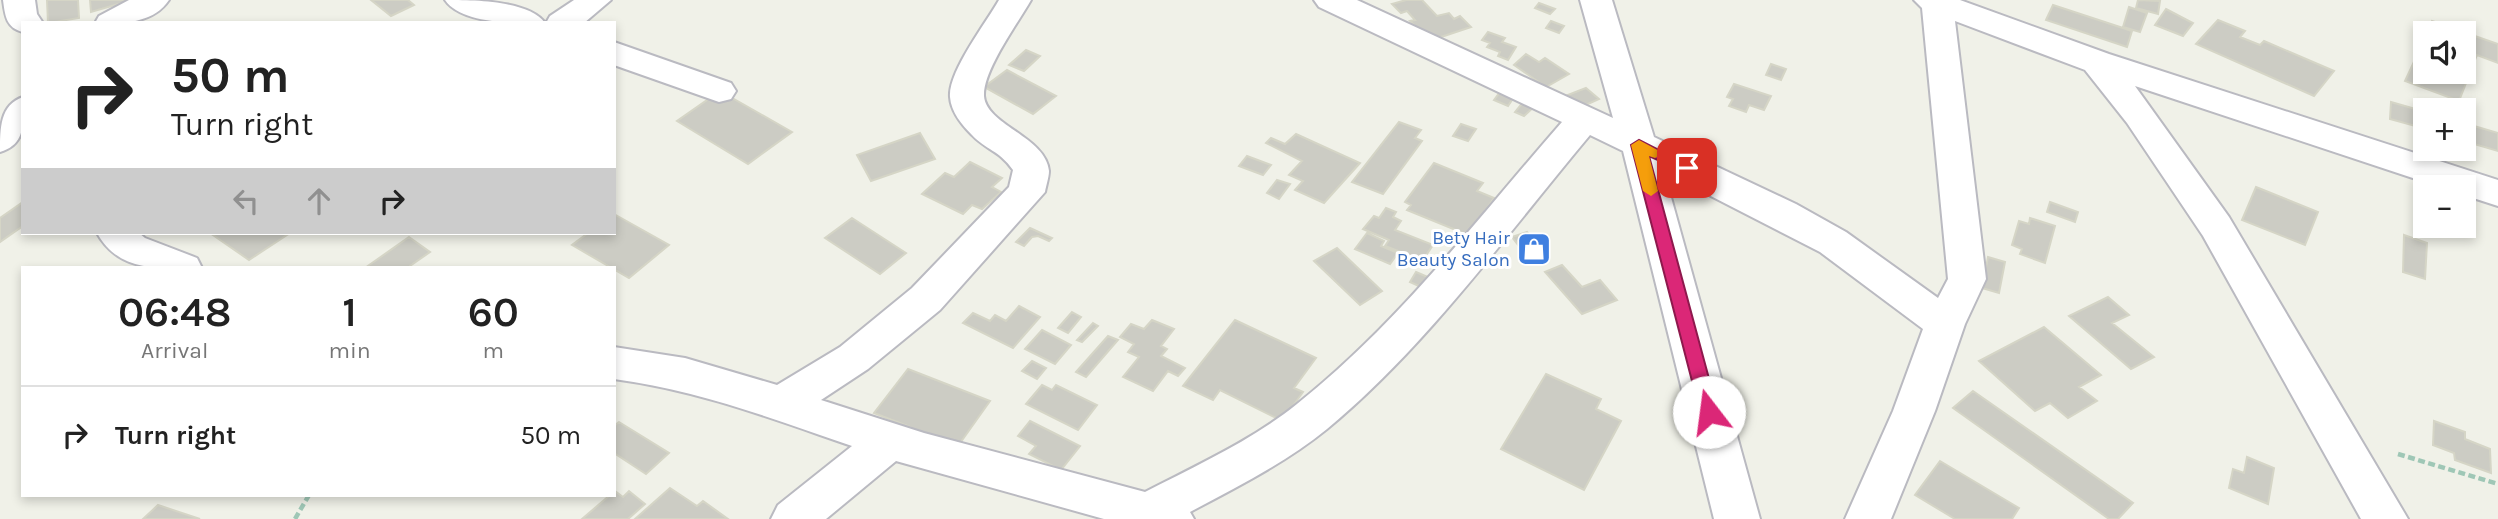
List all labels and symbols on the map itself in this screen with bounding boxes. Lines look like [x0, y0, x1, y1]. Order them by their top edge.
pin [1657, 138, 1717, 198]
place label: Bety Hair Beauty Salon [1397, 227, 1510, 271]
shop icon: Bety Hair Beauty Salon [1515, 230, 1553, 268]
position arrow [1672, 375, 1746, 449]

